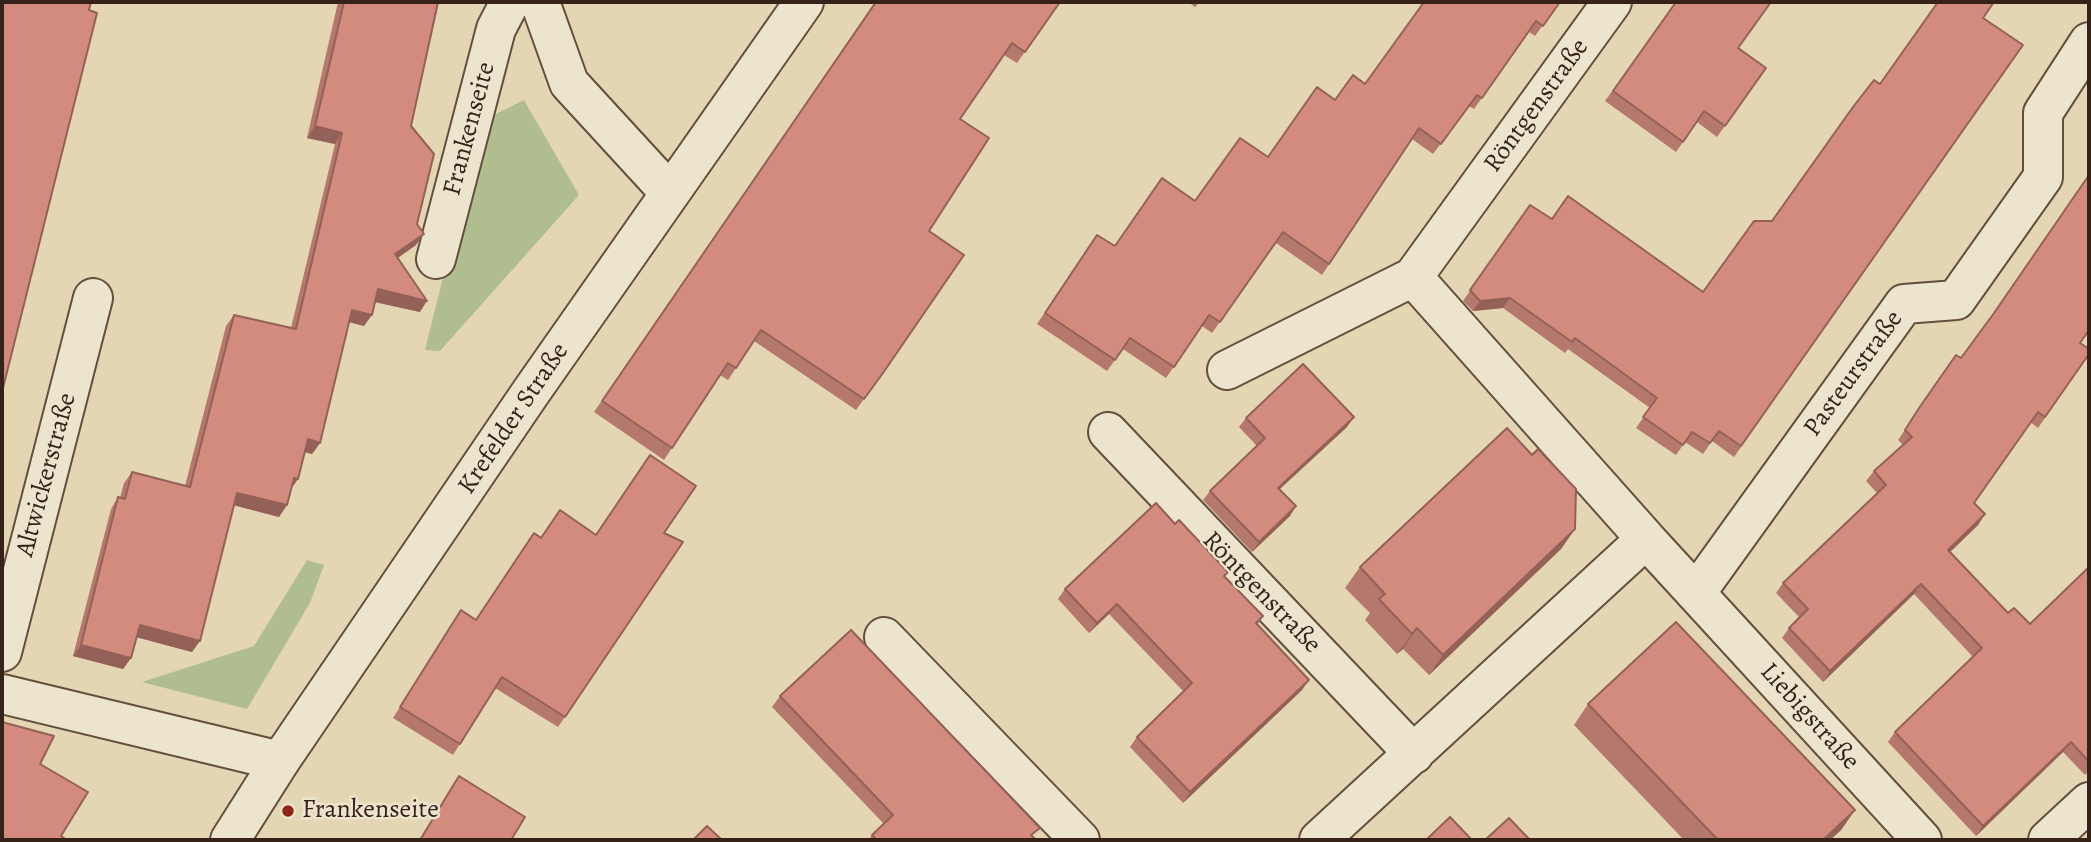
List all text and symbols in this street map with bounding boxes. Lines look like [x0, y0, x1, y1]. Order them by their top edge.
street label: Röntgenstraße [1478, 33, 1596, 179]
street label: Frankenseite [437, 59, 503, 199]
street label: Pasteurstraße [1798, 305, 1910, 443]
street label: Krefelder Straße [452, 337, 576, 501]
street label: Altwickerstraße [10, 390, 84, 560]
street label: Röntgenstraße [1195, 525, 1327, 661]
street label: Liebigstraße [1753, 657, 1865, 777]
place label: Frankenseite [302, 795, 439, 827]
marker: Frankenseite [280, 803, 296, 819]

